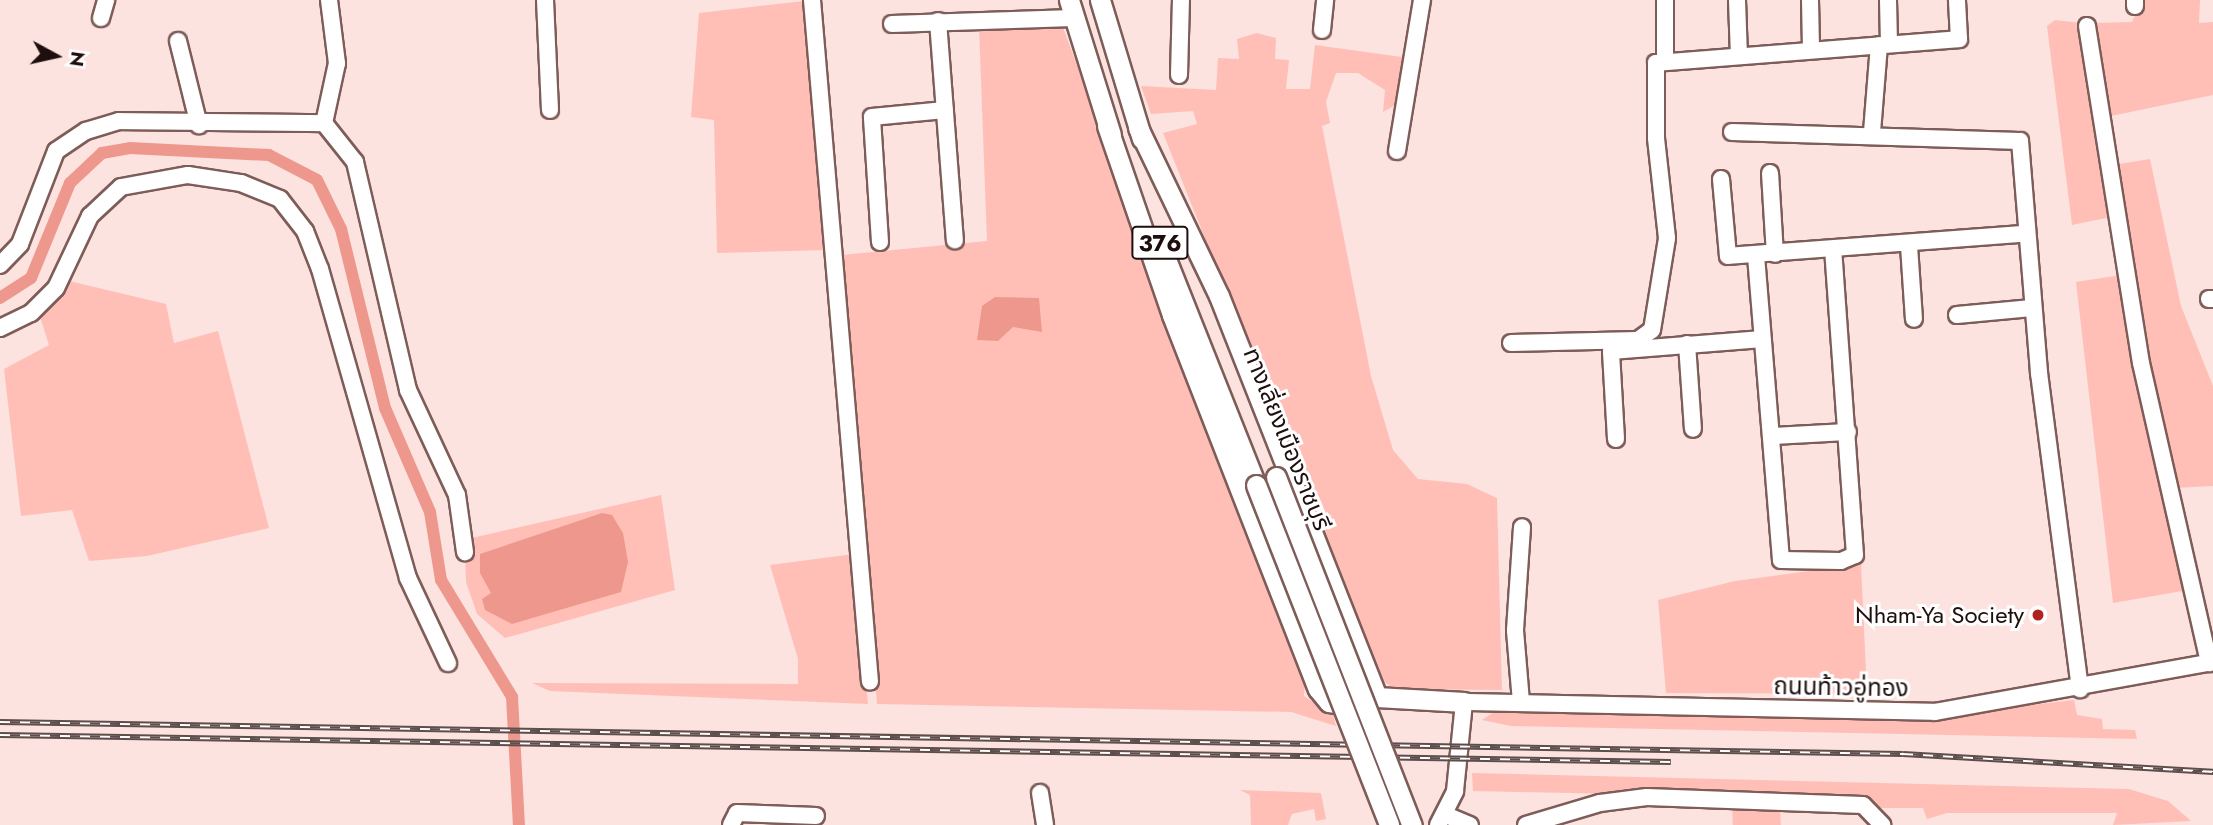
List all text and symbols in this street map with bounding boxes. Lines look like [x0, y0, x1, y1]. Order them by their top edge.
north arrow [21, 21, 91, 91]
text: N [63, 50, 92, 68]
road number: 376 [1130, 224, 1190, 262]
street label: ทางเลี่ยงเมืองราชบุรี [1237, 344, 1337, 534]
place label: Nham-Ya Society [1855, 601, 2024, 629]
marker: Nham-Ya Society [2030, 607, 2046, 623]
street label: ถนนท้าวอู่ทอง [1773, 671, 1909, 703]

